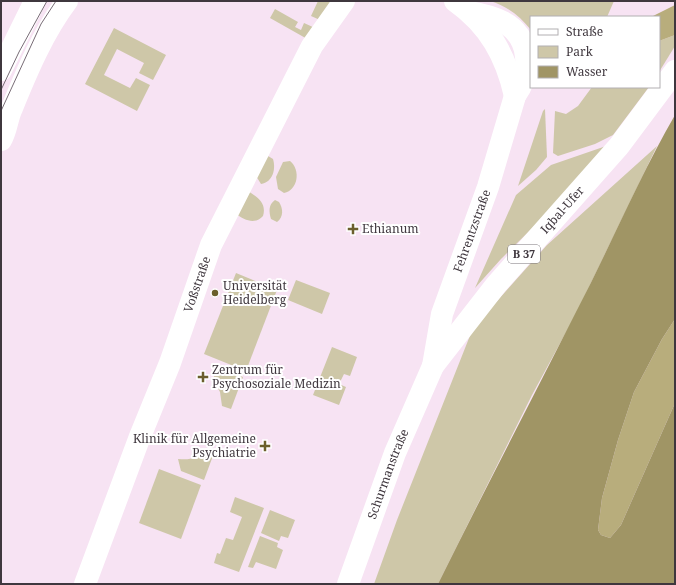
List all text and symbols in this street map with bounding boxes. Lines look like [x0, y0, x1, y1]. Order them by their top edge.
legend [530, 16, 660, 88]
text: Straße [566, 23, 603, 40]
text: Park [566, 43, 594, 60]
text: Wasser [566, 63, 608, 80]
street label: Iqbal-Ufer [536, 182, 588, 237]
street label: Fehrentzstraße [449, 187, 494, 275]
place label: Ethianum [362, 220, 419, 237]
marker: Ethianum [347, 223, 359, 235]
road number: B 37 [508, 245, 540, 263]
street label: Voßstraße [179, 254, 214, 314]
place label: Universität Heidelberg [223, 277, 287, 308]
marker: Universität Heidelberg [210, 288, 220, 298]
place label: Zentrum für Psychosoziale Medizin [212, 361, 341, 392]
marker: Zentrum für Psychosoziale Medizin [197, 371, 209, 383]
street label: Schurmanstraße [363, 426, 413, 521]
place label: Klinik für Allgemeine Psychiatrie [133, 430, 256, 461]
marker: Klinik für Allgemeine Psychiatrie [259, 440, 271, 452]

